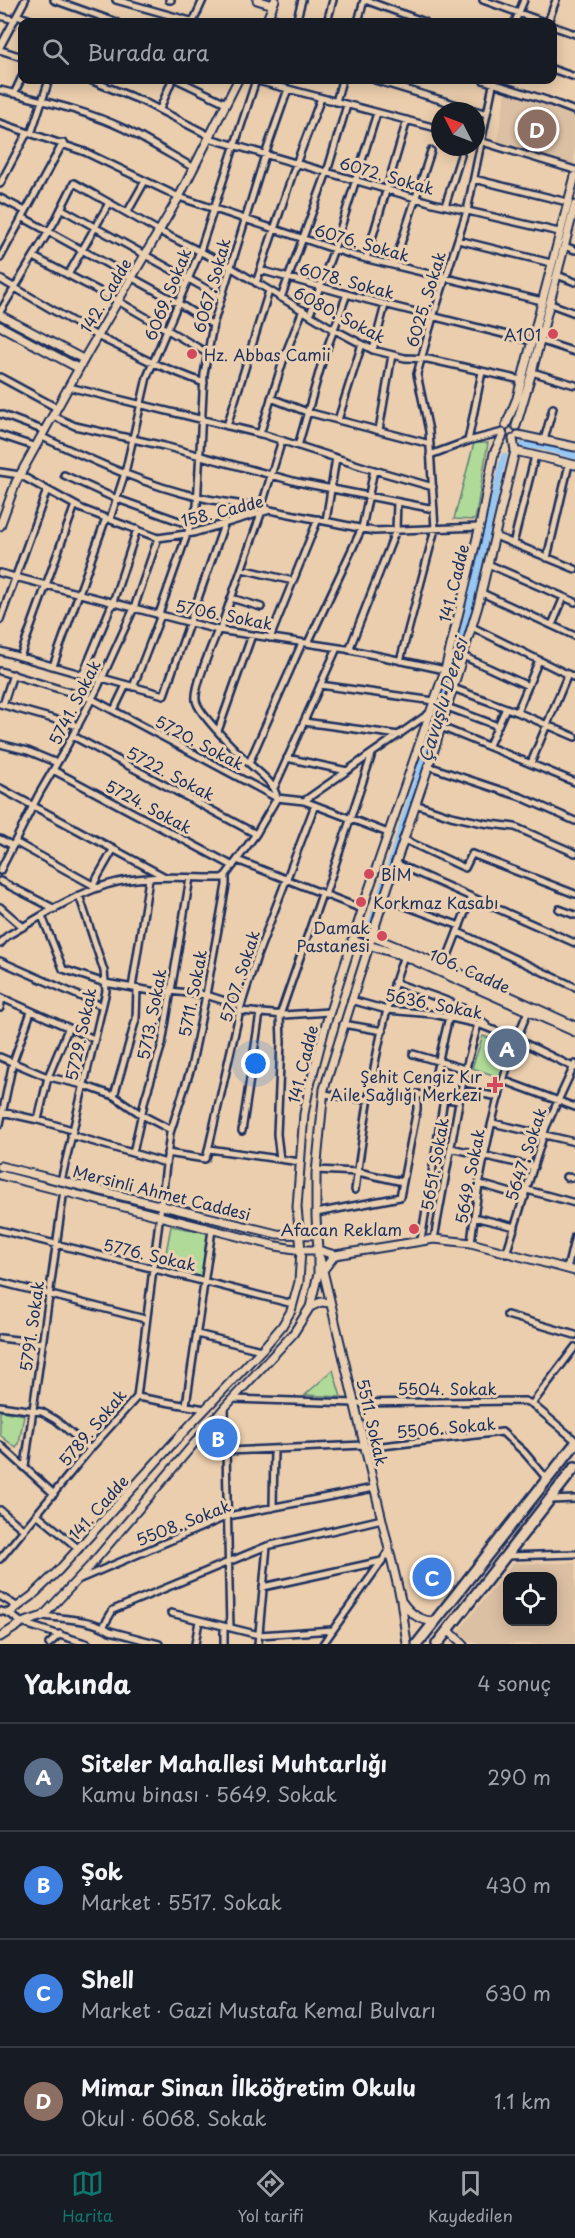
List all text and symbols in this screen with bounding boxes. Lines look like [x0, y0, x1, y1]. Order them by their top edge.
search box [18, 18, 557, 84]
icon: search [39, 35, 72, 68]
text: Burada ara [87, 35, 209, 68]
north arrow [431, 102, 485, 156]
pin: D [518, 106, 556, 152]
street label: 6072. Sokak [337, 150, 437, 200]
street label: 6076. Sokak [312, 217, 412, 267]
street label: 6067. Sokak [186, 235, 236, 335]
street label: 6069. Sokak [138, 244, 196, 344]
street label: 6025. Sokak [399, 248, 451, 350]
street label: 142. Cadde [73, 253, 137, 337]
street label: 6078. Sokak [296, 256, 398, 304]
street label: 6080. Sokak [290, 280, 390, 348]
place label: A101 [504, 322, 541, 346]
marker: A101 [546, 327, 560, 341]
place label: Hz. Abbas Camii [204, 342, 331, 366]
marker: Hz. Abbas Camii [185, 347, 199, 361]
street label: 158. Cadde [178, 488, 266, 532]
street label: 141. Cadde [432, 541, 474, 625]
street label: 5706. Sokak [173, 593, 275, 635]
water label: Çavuşlu Deresi [410, 632, 474, 765]
street label: 5741. Sokak [42, 655, 106, 749]
street label: 5720. Sokak [151, 708, 249, 776]
street label: 5722. Sokak [123, 740, 219, 806]
street label: 5724. Sokak [101, 773, 197, 839]
place label: BİM [381, 862, 412, 886]
marker: BİM [362, 867, 376, 881]
place label: Korkmaz Kasabı [373, 890, 499, 914]
marker: Korkmaz Kasabı [354, 895, 368, 909]
place label: Damak Pastanesi [297, 915, 370, 957]
street label: 5707. Sokak [213, 927, 265, 1025]
marker: Damak Pastanesi [375, 929, 389, 943]
street label: 106. Cadde [426, 942, 514, 998]
street label: 5711. Sokak [172, 947, 212, 1039]
street label: 5713. Sokak [130, 966, 172, 1062]
street label: 5636. Sokak [383, 982, 485, 1024]
street label: 5729. Sokak [58, 985, 102, 1083]
street label: 141. Cadde [281, 1022, 323, 1106]
pin: A [488, 1026, 526, 1070]
your location [241, 1049, 270, 1078]
place label: Şehit Cengiz Kır Aile Sağlığı Merkezi [330, 1064, 483, 1106]
marker: Şehit Cengiz Kır Aile Sağlığı Merkezi [486, 1076, 504, 1094]
street label: 5647. Sokak [499, 1104, 551, 1204]
street label: 5651. Sokak [414, 1116, 454, 1212]
street label: 5649. Sokak [448, 1126, 490, 1226]
street label: Mersinli Ahmet Caddesi [71, 1158, 253, 1226]
place label: Afacan Reklam [281, 1217, 402, 1241]
marker: Afacan Reklam [407, 1222, 421, 1236]
street label: 5776. Sokak [101, 1232, 199, 1276]
street label: 5791. Sokak [13, 1279, 49, 1373]
street label: 5511. Sokak [351, 1376, 395, 1468]
street label: 5504. Sokak [397, 1376, 497, 1400]
street label: 5789. Sokak [52, 1383, 132, 1471]
street label: 5506. Sokak [395, 1411, 497, 1443]
pin: B [198, 1416, 238, 1460]
street label: 141. Cadde [62, 1469, 134, 1545]
street label: 5508. Sokak [132, 1493, 234, 1551]
pin: C [412, 1554, 452, 1600]
map controls [503, 1572, 557, 1626]
button: locate [503, 1572, 557, 1626]
text: Yakında [24, 1664, 131, 1703]
text: 4 sonuç [478, 1668, 551, 1698]
text: Siteler Mahallesi Muhtarlığı [81, 1746, 387, 1779]
text: A [36, 1762, 51, 1792]
text: 290 m [487, 1762, 551, 1792]
text: Kamu binası · 5649. Sokak [81, 1779, 337, 1809]
text: Şok [81, 1854, 123, 1887]
text: B [37, 1870, 50, 1900]
text: 430 m [486, 1870, 551, 1900]
text: Market · 5517. Sokak [81, 1887, 282, 1917]
text: Shell [81, 1962, 134, 1995]
text: C [36, 1978, 51, 2008]
text: 630 m [485, 1978, 551, 2008]
text: Market · Gazi Mustafa Kemal Bulvarı [81, 1995, 436, 2025]
text: Mimar Sinan İlköğretim Okulu [81, 2070, 416, 2103]
text: D [36, 2086, 51, 2116]
text: 1.1 km [494, 2086, 551, 2116]
text: Okul · 6068. Sokak [81, 2103, 267, 2133]
tab: Harita [62, 2167, 113, 2227]
tab: Yol tarifi [237, 2167, 304, 2227]
tab: Kaydedilen [428, 2167, 513, 2227]

